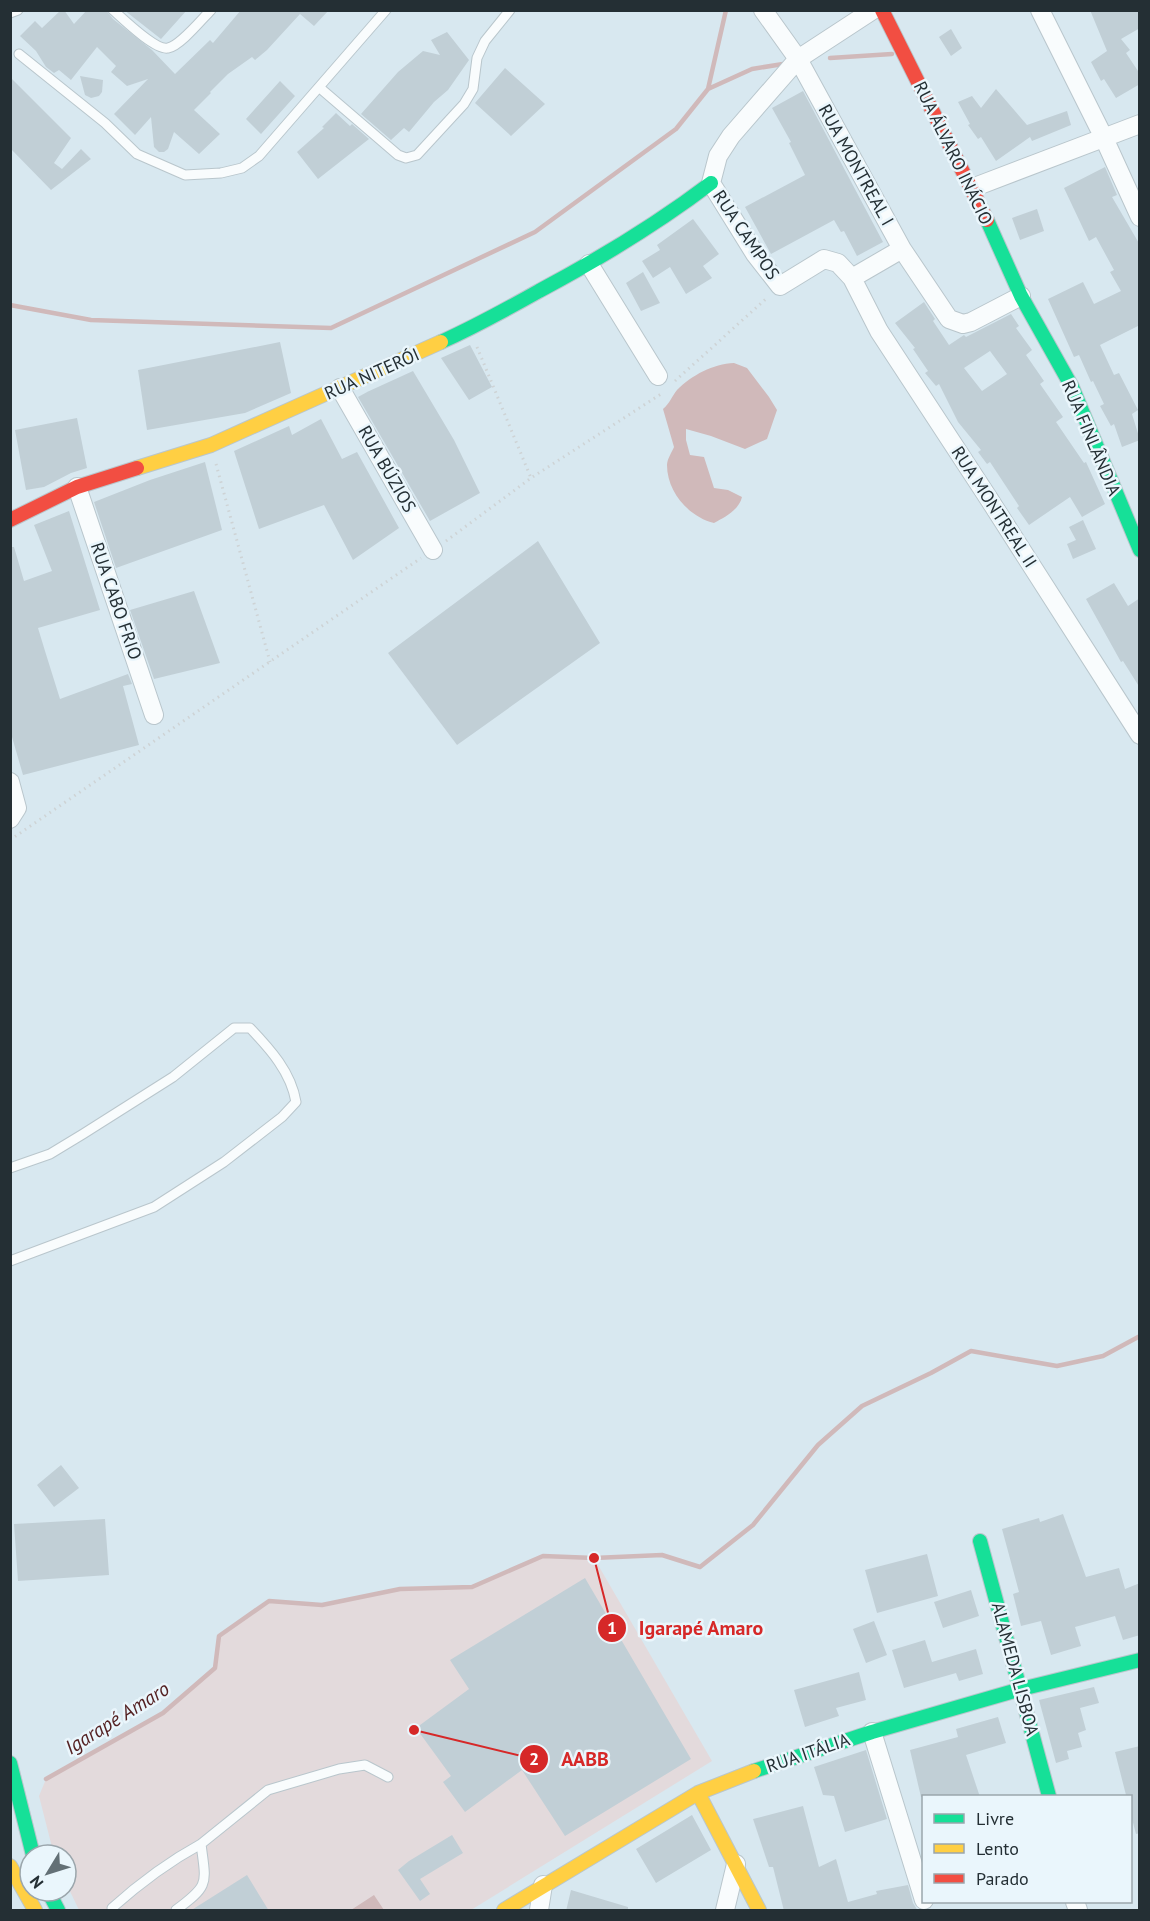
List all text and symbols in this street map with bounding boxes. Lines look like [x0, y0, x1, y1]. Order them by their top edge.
street label: RUA ÁLVARO INÁCIO [909, 77, 998, 228]
street label: RUA MONTREAL I [814, 100, 899, 229]
street label: RUA CAMPOS [708, 186, 785, 284]
street label: RUA NITERÓI [321, 342, 423, 405]
street label: RUA FINLÂNDIA [1057, 377, 1126, 499]
street label: RUA BÚZIOS [353, 421, 421, 516]
street label: RUA MONTREAL II [947, 442, 1042, 572]
street label: RUA CABO FRIO [86, 539, 147, 663]
street label: ALAMEDA LISBOA [987, 1600, 1044, 1739]
callout: Igarapé Amaro [597, 1609, 776, 1647]
text: Igarapé Amaro [639, 1615, 763, 1641]
text: 1 [607, 1616, 617, 1639]
water label: Igarapé Amaro [60, 1676, 174, 1760]
street label: RUA ITÁLIA [763, 1727, 853, 1778]
callout: AABB [519, 1740, 620, 1778]
text: AABB [561, 1746, 609, 1772]
text: 2 [529, 1747, 539, 1770]
legend [922, 1795, 1132, 1903]
text: Livre [976, 1807, 1014, 1830]
text: Lento [976, 1837, 1019, 1860]
north arrow [18, 1843, 78, 1903]
text: Parado [976, 1867, 1029, 1890]
text: N [25, 1872, 47, 1893]

